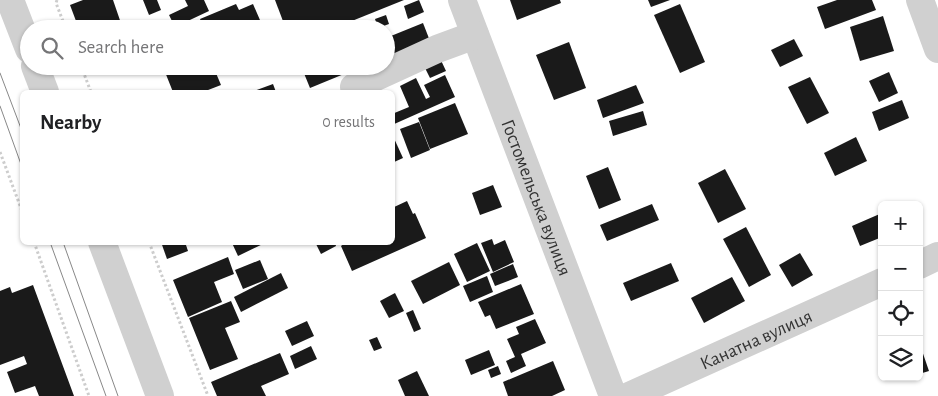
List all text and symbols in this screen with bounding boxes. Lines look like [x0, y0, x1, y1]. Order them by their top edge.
search box [20, 20, 395, 75]
icon: search [38, 34, 66, 62]
text: Search here [78, 38, 164, 57]
text: Nearby [40, 112, 101, 133]
text: 0 results [322, 114, 375, 130]
street label: Гостомельська вулиця [497, 117, 574, 279]
map controls [878, 201, 923, 381]
button: + [878, 201, 923, 246]
button: − [878, 246, 923, 291]
button: locate [878, 291, 923, 336]
street label: Канатна вулиця [697, 307, 815, 374]
button: layers [878, 336, 923, 381]

